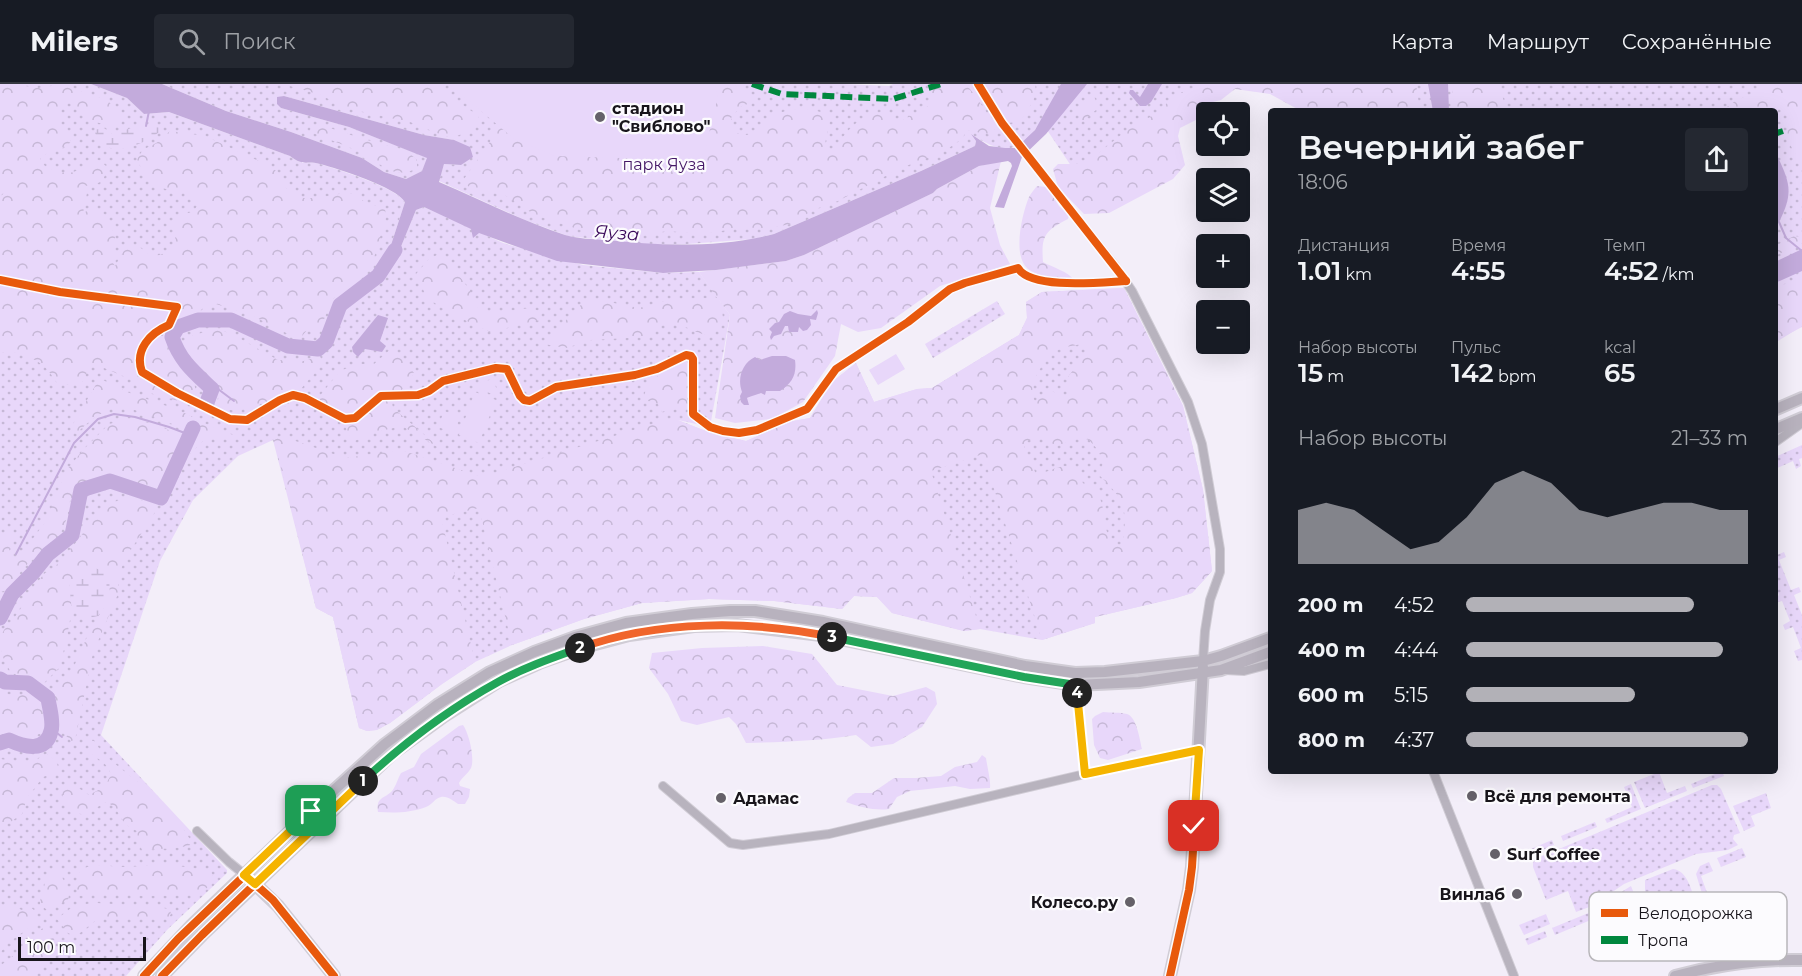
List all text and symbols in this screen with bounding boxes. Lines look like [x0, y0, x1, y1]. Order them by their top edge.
search box [154, 14, 574, 68]
text: Milers [30, 24, 118, 58]
icon: search [175, 25, 208, 58]
text: Поиск [223, 28, 296, 55]
text: Карта [1391, 29, 1454, 54]
text: Маршрут [1487, 29, 1589, 54]
text: Сохранённые [1622, 29, 1772, 54]
place label: стадион "Свиблово" [612, 99, 711, 136]
map controls [1196, 102, 1250, 354]
button: locate [1196, 102, 1250, 156]
marker: стадион "Свиблово" [593, 110, 607, 124]
text: Вечерний забег [1298, 127, 1584, 167]
button: share [1685, 128, 1748, 191]
park label: парк Яуза [622, 155, 706, 174]
button: layers [1196, 168, 1250, 222]
text: 18:06 [1298, 170, 1348, 194]
water label: Яуза [594, 220, 640, 246]
button: + [1196, 234, 1250, 288]
text: Дистанция [1298, 236, 1390, 255]
text: Время [1451, 236, 1506, 255]
text: Темп [1604, 236, 1646, 255]
text: 1.01 [1298, 255, 1341, 287]
text: 4:55 [1451, 255, 1505, 287]
text: 4:52 [1604, 255, 1658, 287]
text: km [1341, 265, 1372, 284]
text: /km [1658, 265, 1694, 284]
button: − [1196, 300, 1250, 354]
text: Набор высоты [1298, 338, 1418, 357]
text: Пульс [1451, 338, 1501, 357]
text: kcal [1604, 338, 1636, 357]
text: 15 [1298, 357, 1323, 389]
text: 142 [1451, 357, 1494, 389]
text: 65 [1604, 357, 1636, 389]
text: m [1323, 367, 1344, 386]
text: bpm [1494, 367, 1537, 386]
text: Набор высоты [1298, 426, 1447, 450]
text: 21–33 m [1671, 426, 1748, 450]
text: 200 m [1298, 593, 1364, 617]
text: 4:52 [1394, 593, 1434, 617]
pin: 3 [817, 622, 847, 652]
text: 3 [827, 627, 837, 646]
pin: 2 [565, 633, 595, 663]
text: 2 [575, 638, 585, 657]
text: 400 m [1298, 638, 1366, 662]
text: 4:44 [1394, 638, 1438, 662]
pin: 4 [1062, 678, 1092, 708]
text: 4 [1071, 683, 1083, 702]
text: 600 m [1298, 683, 1365, 707]
text: 5:15 [1394, 683, 1428, 707]
text: 800 m [1298, 728, 1365, 752]
text: 4:37 [1394, 728, 1434, 752]
pin: 1 [348, 766, 378, 796]
text: 1 [360, 771, 366, 790]
pin [285, 785, 336, 836]
place label: Всё для ремонта [1484, 787, 1631, 806]
place label: Адамас [733, 789, 799, 808]
marker: Всё для ремонта [1465, 789, 1479, 803]
marker: Адамас [714, 791, 728, 805]
icon: arrive [294, 794, 327, 827]
pin [1168, 800, 1219, 851]
icon: check [1177, 809, 1210, 842]
place label: Surf Coffee [1507, 845, 1600, 864]
marker: Surf Coffee [1488, 847, 1502, 861]
place label: Винлаб [1440, 885, 1505, 904]
marker: Винлаб [1510, 887, 1524, 901]
legend [1589, 892, 1787, 961]
place label: Колесо.ру [1031, 893, 1118, 912]
marker: Колесо.ру [1123, 895, 1137, 909]
text: Велодорожка [1638, 904, 1753, 923]
text: Тропа [1638, 931, 1688, 950]
scale bar [18, 934, 146, 962]
text: 100 m [27, 938, 75, 957]

